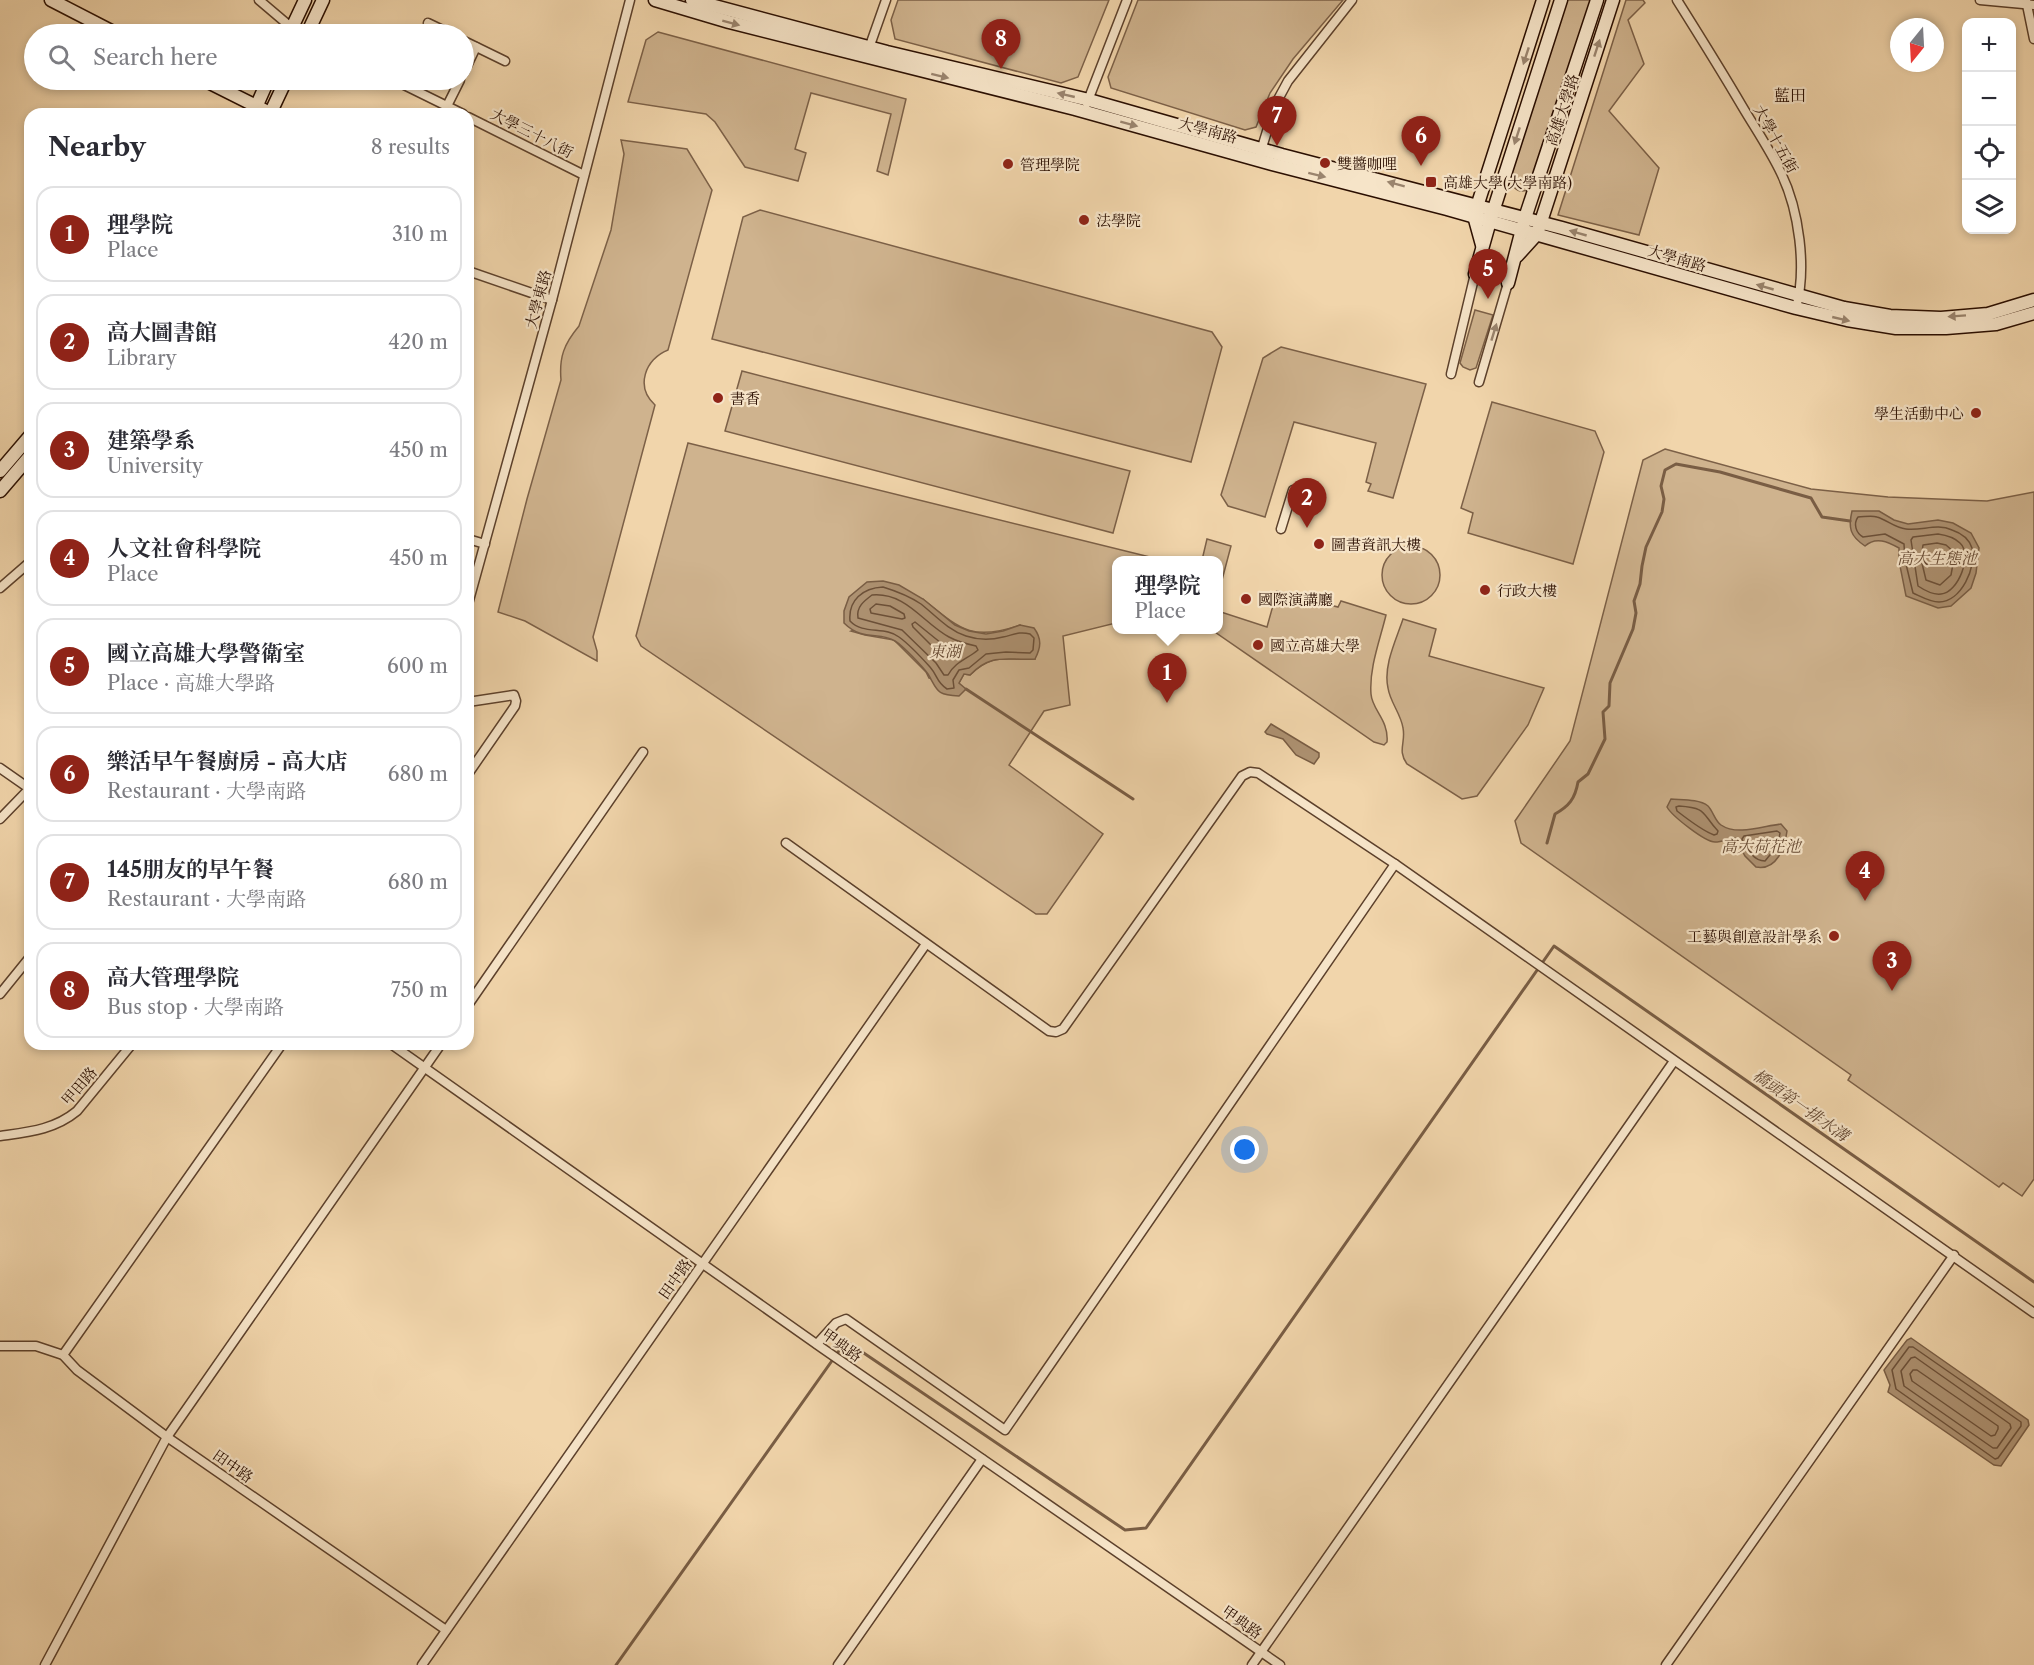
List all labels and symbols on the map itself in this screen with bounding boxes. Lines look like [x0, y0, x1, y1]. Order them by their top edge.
one-way arrow [722, 18, 740, 28]
north arrow [1890, 18, 1944, 72]
pin: 8 [982, 20, 1020, 69]
one-way arrow [1593, 39, 1602, 57]
one-way arrow [1520, 47, 1530, 65]
one-way arrow [931, 71, 949, 81]
street label: 高雄大學路 [1541, 71, 1583, 149]
district label: 藍田 [1774, 85, 1806, 105]
one-way arrow [1057, 89, 1075, 99]
pin: 7 [1258, 96, 1296, 146]
street label: 大學十五街 [1750, 102, 1802, 176]
street label: 大學三十八街 [488, 104, 576, 162]
street label: 大學南路 [1177, 113, 1239, 147]
pin: 6 [1402, 116, 1440, 166]
one-way arrow [1120, 120, 1138, 130]
one-way arrow [1512, 127, 1522, 145]
place label: 雙醬咖哩 [1337, 154, 1397, 173]
place label: 管理學院 [1020, 155, 1080, 174]
marker: 雙醬咖哩 [1318, 156, 1332, 170]
marker: 管理學院 [1001, 157, 1015, 171]
one-way arrow [1308, 171, 1326, 181]
place label: 高雄大學(大學南路) [1443, 173, 1572, 192]
marker: 高雄大學(大學南路) [1424, 175, 1438, 189]
one-way arrow [1387, 179, 1405, 189]
place label: 法學院 [1096, 211, 1141, 230]
marker: 法學院 [1077, 213, 1091, 227]
one-way arrow [1569, 228, 1587, 237]
street label: 大學南路 [1646, 241, 1708, 275]
pin: 5 [1468, 250, 1508, 299]
street label: 大學東路 [521, 268, 555, 330]
one-way arrow [1756, 282, 1774, 291]
one-way arrow [1947, 312, 1966, 321]
one-way arrow [1832, 314, 1851, 324]
one-way arrow [1490, 323, 1499, 341]
place label: 書香 [730, 389, 760, 408]
marker: 書香 [711, 391, 725, 405]
place label: 學生活動中心 [1874, 404, 1964, 423]
marker: 學生活動中心 [1969, 406, 1983, 420]
pin: 2 [1288, 478, 1326, 528]
place label: 圖書資訊大樓 [1331, 535, 1421, 554]
marker: 圖書資訊大樓 [1312, 537, 1326, 551]
water label: 高大生態池 [1897, 548, 1979, 568]
place label: 行政大樓 [1497, 581, 1557, 600]
marker: 行政大樓 [1478, 583, 1492, 597]
place label: 國際演講廳 [1258, 590, 1333, 609]
marker: 國際演講廳 [1239, 592, 1253, 606]
place label: 國立高雄大學 [1270, 636, 1360, 655]
marker: 國立高雄大學 [1251, 638, 1265, 652]
water label: 東湖 [929, 641, 964, 661]
pin: 1 [1148, 654, 1186, 703]
water label: 高大荷花池 [1721, 836, 1803, 856]
pin: 4 [1846, 852, 1884, 901]
place label: 工藝與創意設計學系 [1687, 927, 1822, 946]
marker: 工藝與創意設計學系 [1827, 929, 1841, 943]
pin: 3 [1872, 942, 1912, 991]
street label: 甲田路 [57, 1063, 101, 1109]
water label: 橋頭第一排水溝 [1749, 1065, 1855, 1147]
your location [1230, 1135, 1259, 1164]
street label: 田中路 [654, 1255, 696, 1303]
street label: 甲典路 [818, 1324, 866, 1366]
street label: 田中路 [209, 1445, 257, 1487]
street label: 甲典路 [1218, 1601, 1266, 1643]

